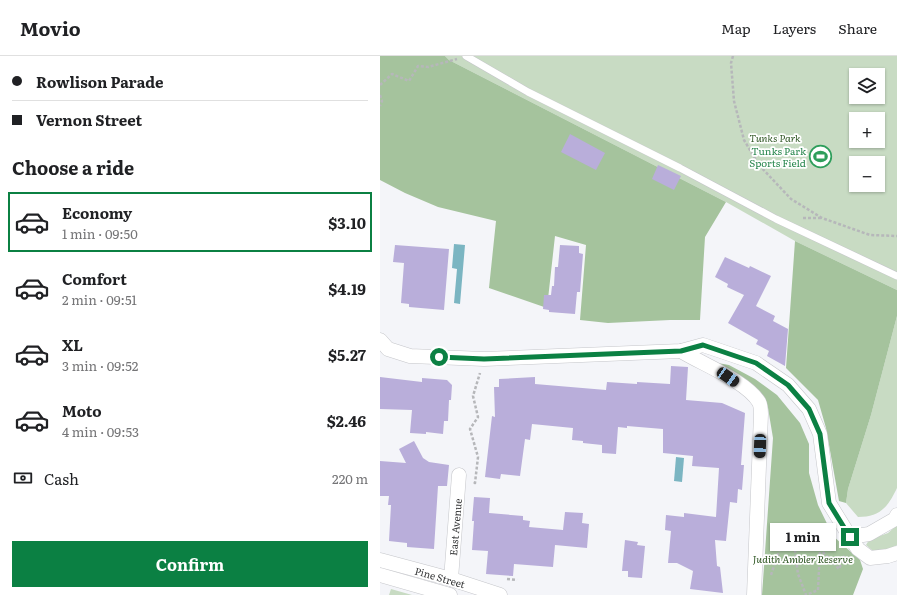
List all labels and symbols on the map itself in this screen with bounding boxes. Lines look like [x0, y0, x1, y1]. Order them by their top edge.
park label: Tunks Park [750, 130, 801, 145]
place label: Tunks Park Sports Field [749, 143, 807, 170]
sports icon: Tunks Park Sports Field [808, 143, 834, 169]
route start [430, 348, 448, 366]
car [715, 365, 741, 389]
car [754, 434, 766, 458]
street label: East Avenue [445, 498, 465, 556]
callout: 1 min [770, 523, 836, 551]
route end [841, 528, 859, 546]
park label: Judith Ambler Reserve [753, 551, 853, 566]
street label: Pine Street [413, 563, 467, 591]

